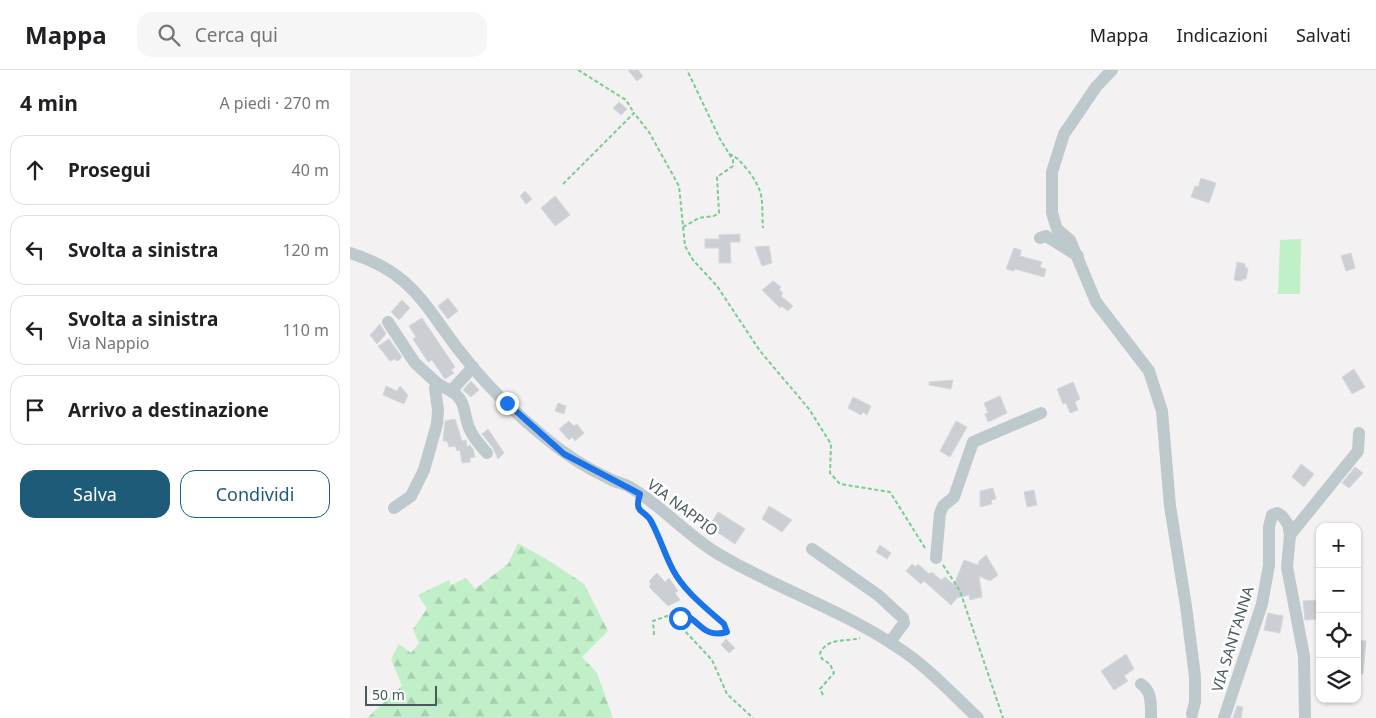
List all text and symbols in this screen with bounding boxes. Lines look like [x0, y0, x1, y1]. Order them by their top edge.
search box [137, 12, 487, 57]
text: Mappa [25, 18, 107, 51]
icon: search [155, 21, 183, 49]
text: Cerca qui [195, 22, 278, 48]
text: Mappa [1090, 23, 1149, 47]
text: Indicazioni [1177, 23, 1268, 47]
text: Salvati [1296, 23, 1351, 47]
text: 4 min [20, 89, 78, 117]
text: A piedi · 270 m [219, 92, 330, 114]
icon: ahead [21, 156, 49, 184]
text: Prosegui [68, 157, 151, 183]
text: 40 m [292, 159, 329, 181]
icon: left [21, 236, 49, 264]
text: Svolta a sinistra [68, 237, 218, 263]
text: 120 m [282, 239, 329, 261]
text: Svolta a sinistra [68, 306, 218, 332]
icon: left [21, 316, 49, 344]
text: 110 m [282, 319, 329, 341]
text: Via Nappio [68, 332, 150, 354]
route end [496, 392, 519, 415]
icon: arrive [21, 396, 49, 424]
text: Arrivo a destinazione [68, 397, 269, 423]
button: Salva [20, 470, 170, 518]
button: Condividi [180, 470, 330, 518]
street label: VIA NAPPIO [644, 474, 722, 540]
map controls [1316, 523, 1361, 703]
button: + [1316, 523, 1361, 568]
button: − [1316, 568, 1361, 613]
street label: VIA SANT'ANNA [1206, 583, 1258, 694]
route start [669, 607, 692, 630]
button: locate [1316, 613, 1361, 658]
button: layers [1316, 658, 1361, 703]
scale bar [365, 683, 438, 706]
text: 50 m [372, 685, 405, 704]

